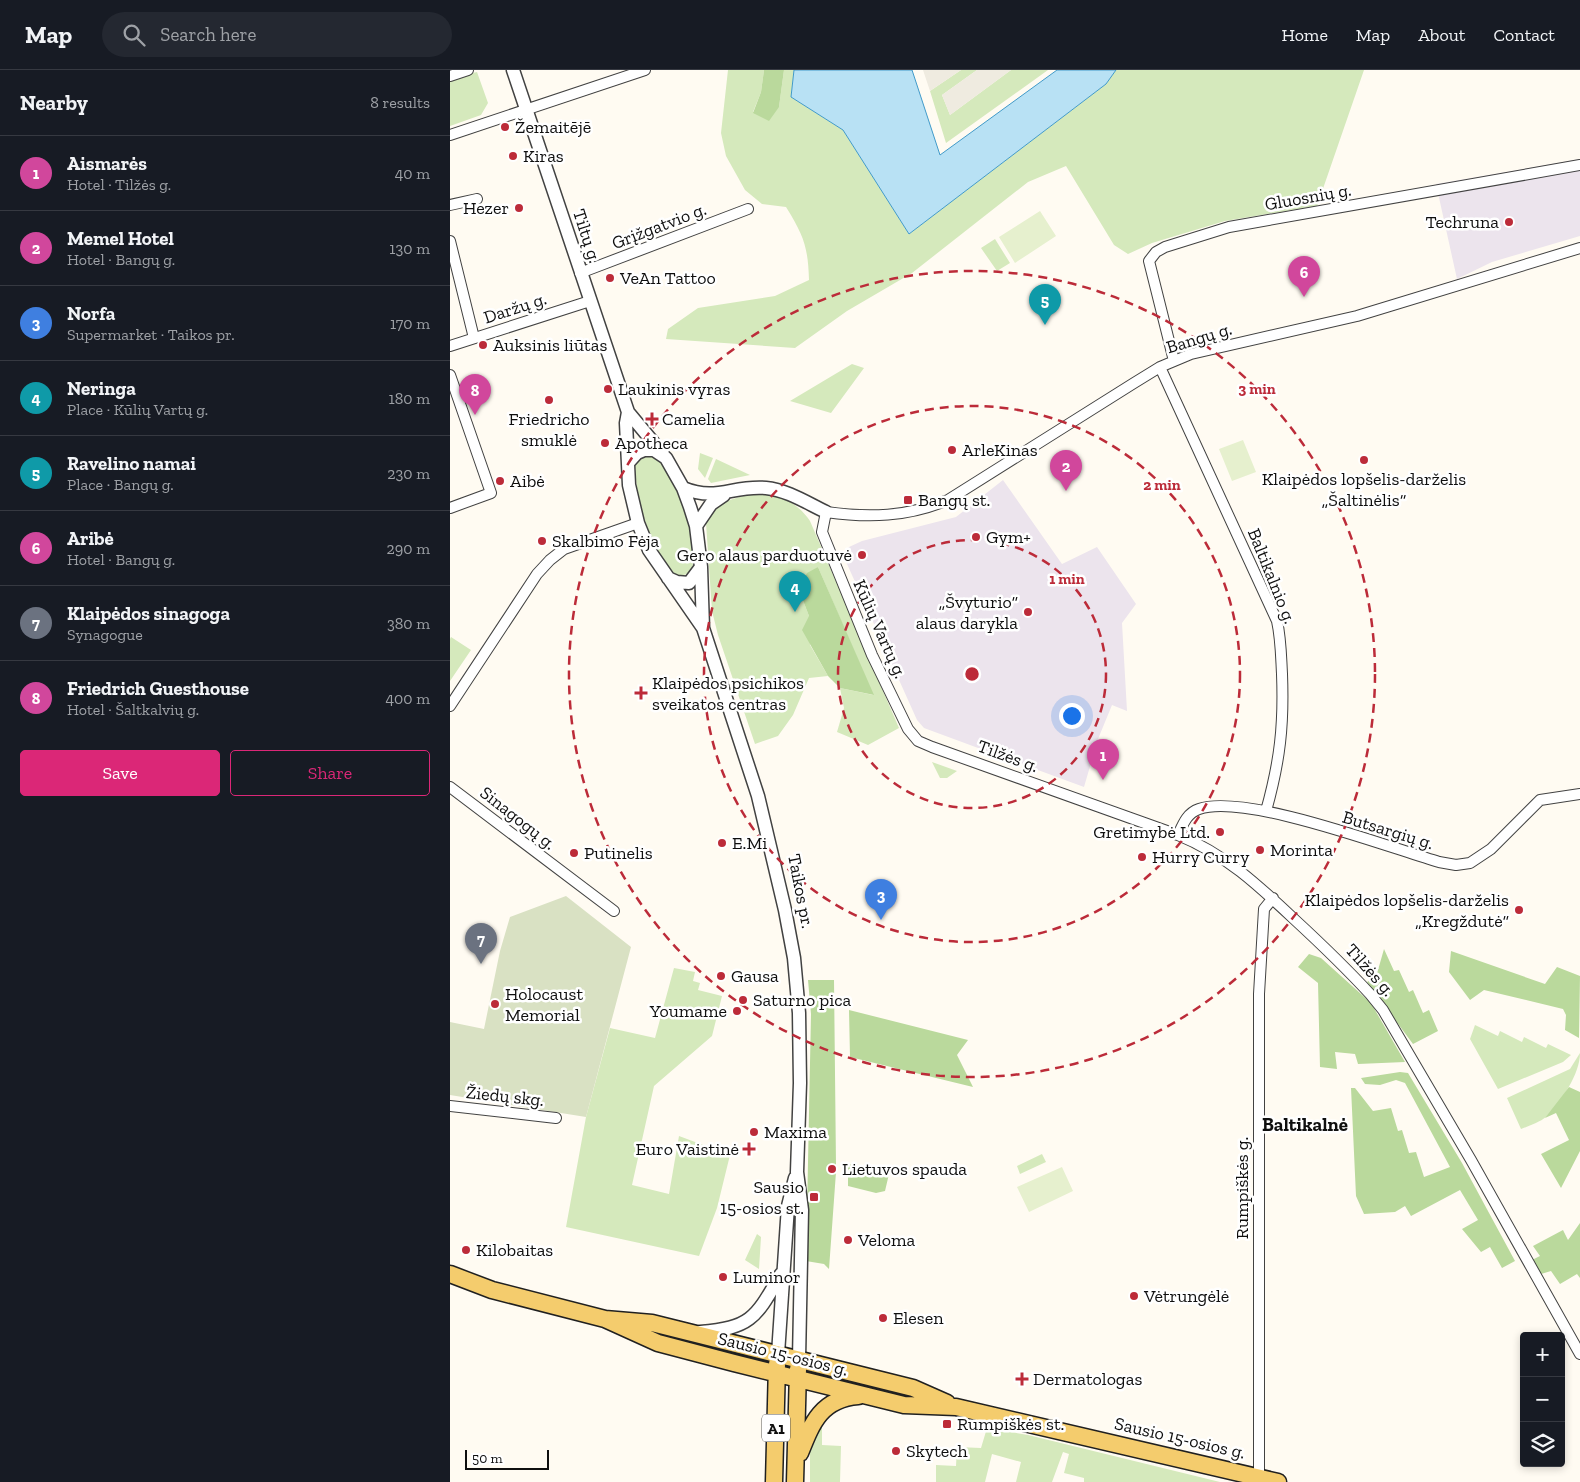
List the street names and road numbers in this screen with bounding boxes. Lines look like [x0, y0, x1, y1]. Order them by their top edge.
street label: Gluosnių g. [1263, 179, 1353, 215]
street label: Grįžgatvio g. [609, 198, 709, 254]
street label: Tiltų g. [568, 206, 606, 266]
street label: Daržų g. [481, 288, 549, 328]
street label: Bangų g. [1164, 318, 1234, 358]
street label: Baltikalnio g. [1243, 525, 1301, 627]
street label: Kūlių Vartų g. [848, 576, 912, 682]
street label: Tilžės g. [975, 735, 1041, 777]
street label: Sinagogų g. [476, 782, 560, 854]
street label: Butsargių g. [1340, 806, 1436, 854]
street label: Taikos pr. [783, 852, 819, 930]
street label: Tilžės g. [1341, 939, 1399, 1001]
street label: Žiedų skg. [465, 1081, 545, 1111]
street label: Rumpiškės g. [1231, 1137, 1253, 1239]
street label: Sausio 15-osios g. [716, 1327, 850, 1381]
street label: Sausio 15-osios g. [1112, 1412, 1248, 1464]
road number: A1 [762, 1415, 790, 1442]

